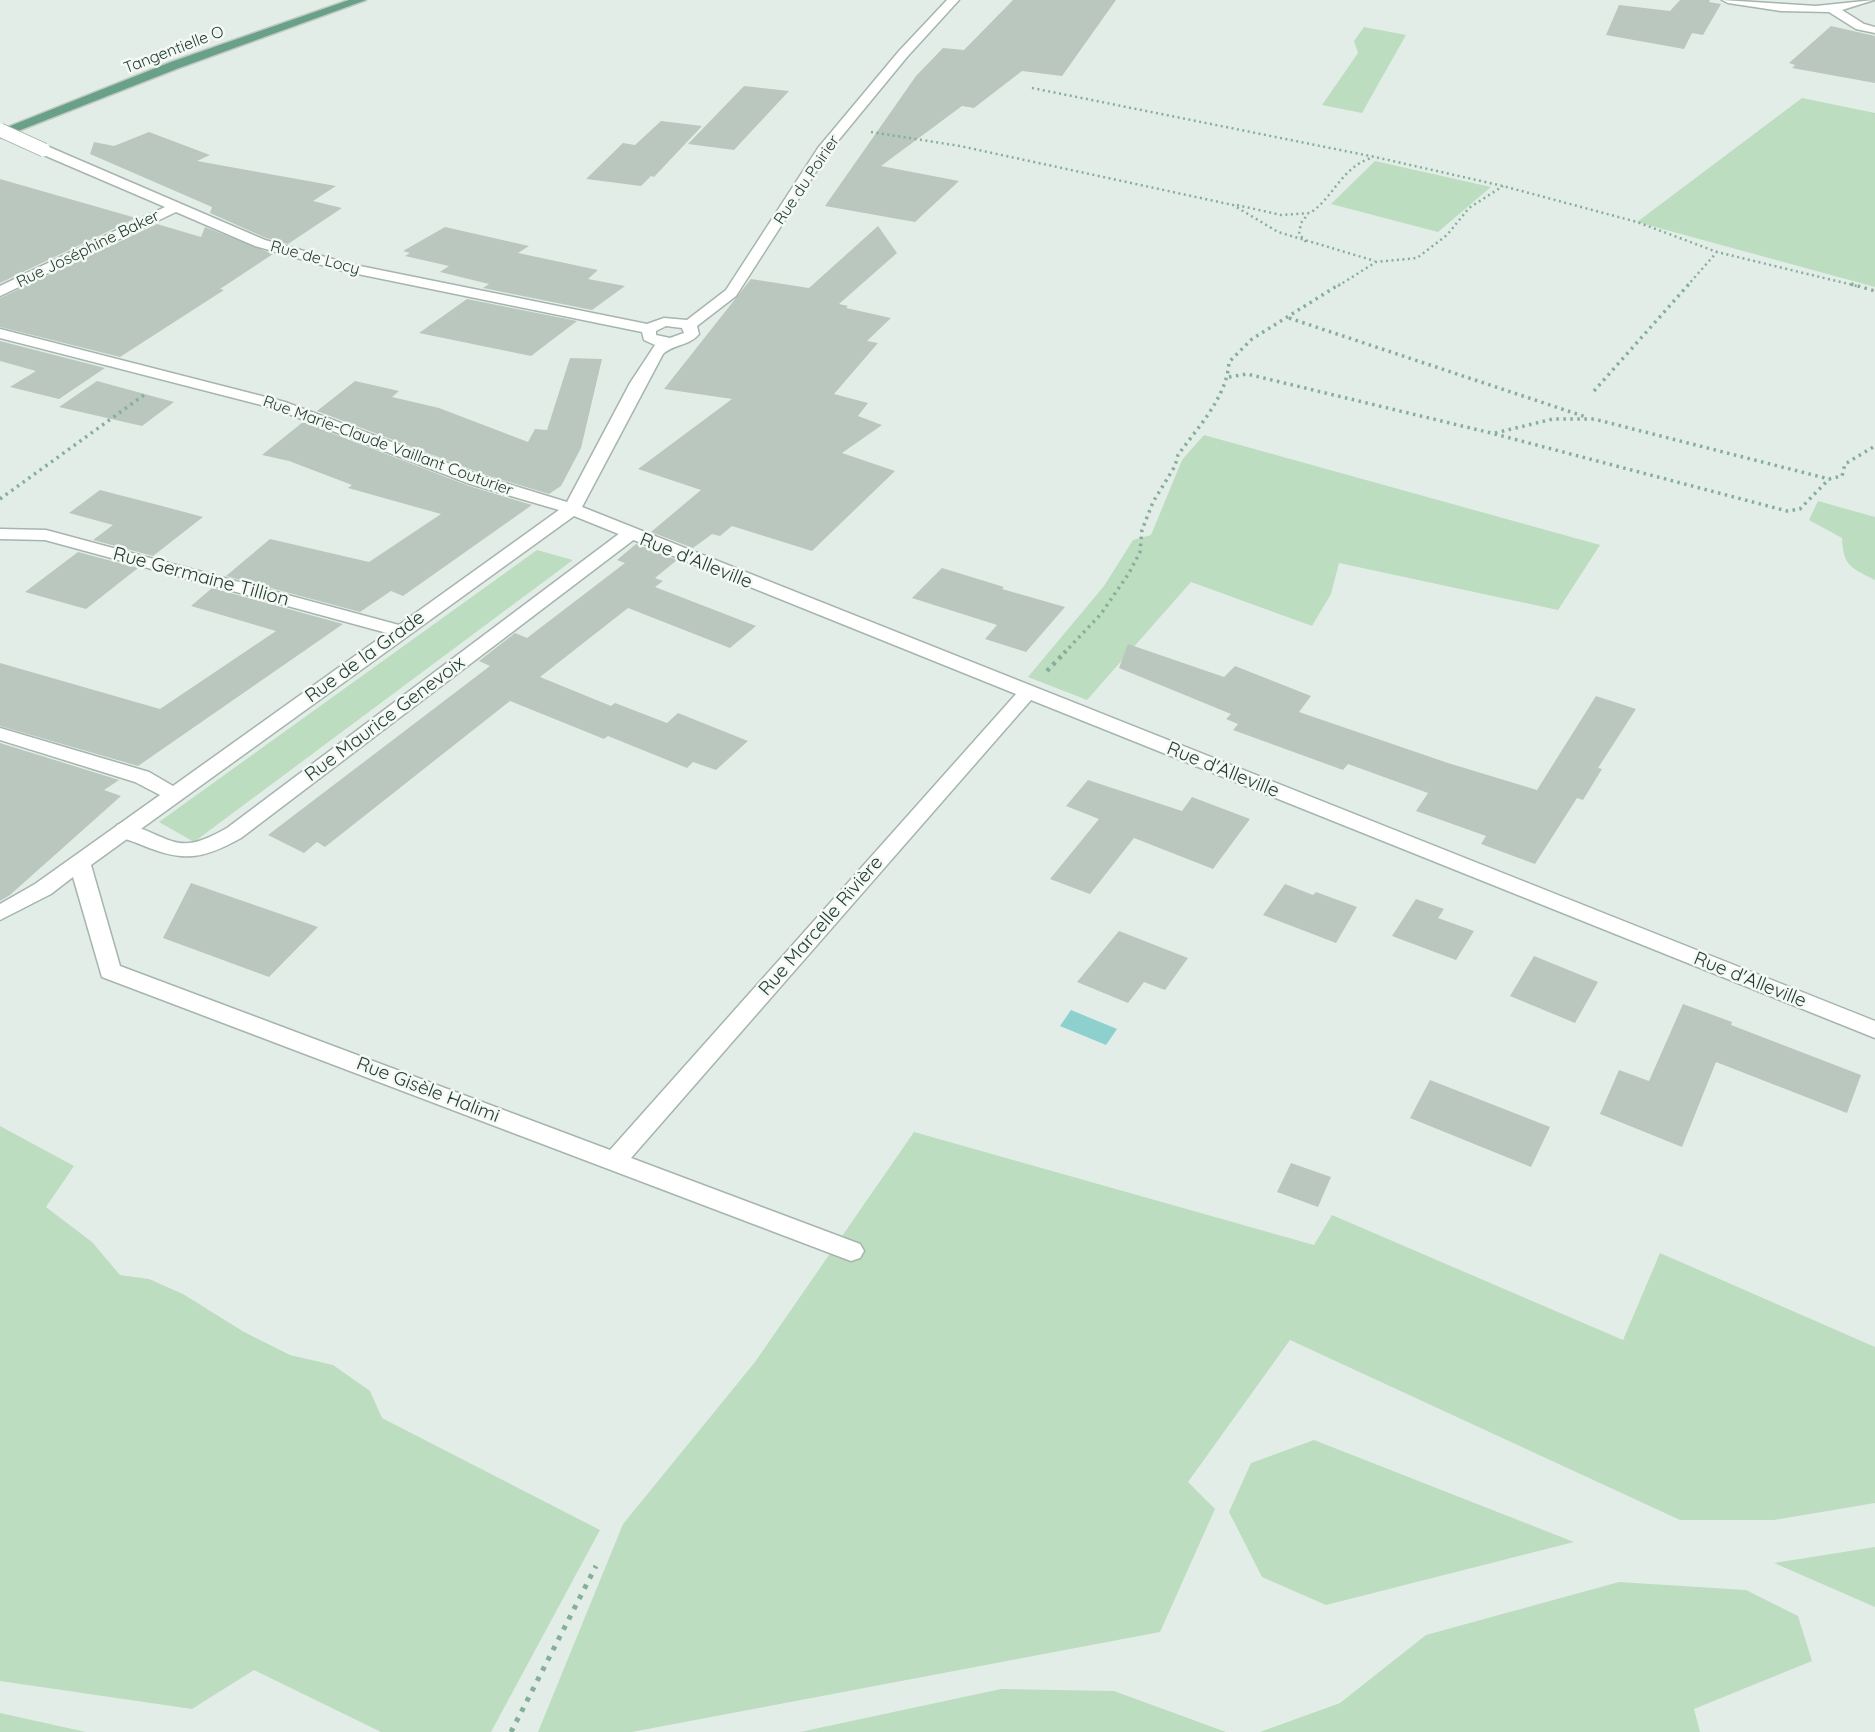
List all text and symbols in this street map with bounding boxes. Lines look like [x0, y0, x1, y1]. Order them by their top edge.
street label: Tangentielle O [121, 22, 227, 78]
street label: Rue du Poirier [770, 132, 844, 228]
street label: Rue Joséphine Baker [13, 206, 163, 292]
street label: Rue de Locy [268, 237, 362, 279]
street label: Rue Marie-Claude Vaillant Couturier [260, 392, 516, 500]
street label: Rue d'Alleville [636, 528, 756, 594]
street label: Rue Germaine Tillion [111, 543, 291, 611]
street label: Rue de la Grade [301, 606, 429, 708]
street label: Rue Maurice Genevoix [300, 651, 470, 787]
street label: Rue d'Alleville [1163, 737, 1283, 803]
street label: Rue Marcelle Rivière [754, 851, 888, 1001]
street label: Rue d'Alleville [1690, 947, 1810, 1013]
street label: Rue Gisèle Halimi [353, 1052, 503, 1128]

